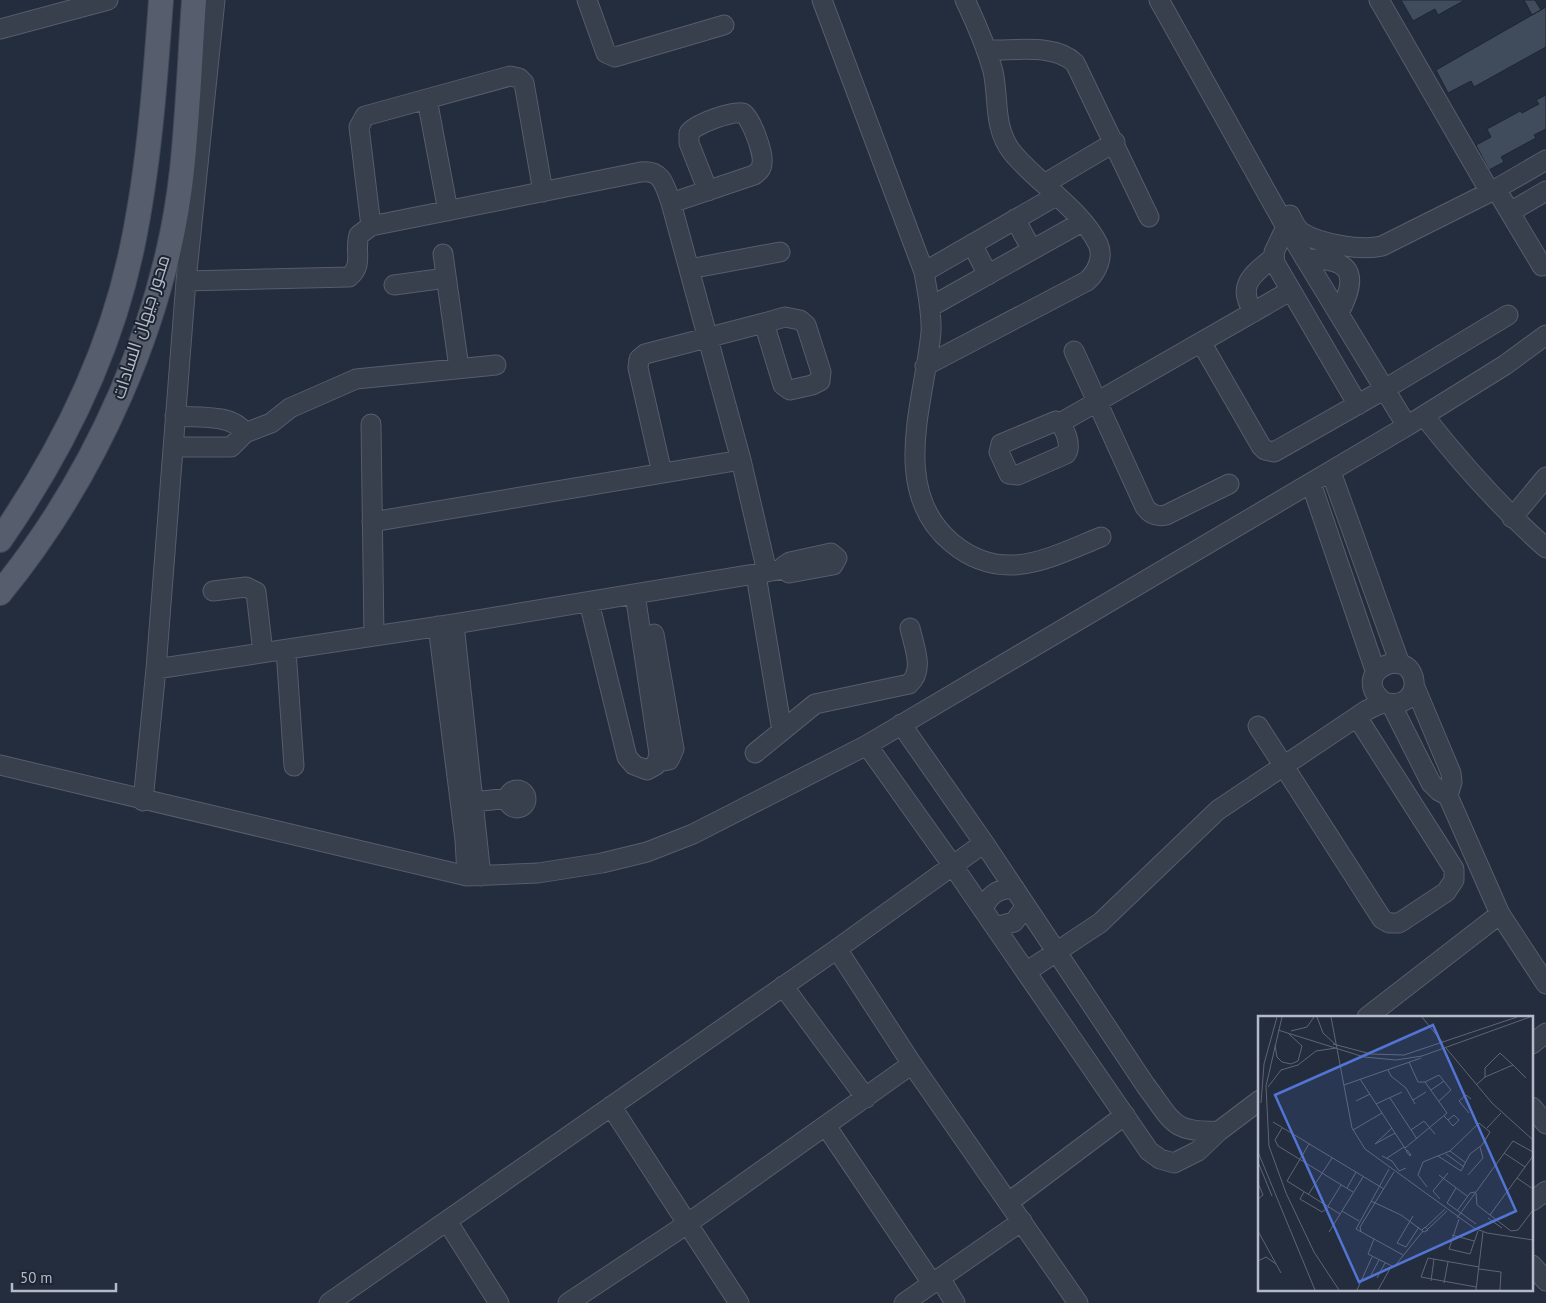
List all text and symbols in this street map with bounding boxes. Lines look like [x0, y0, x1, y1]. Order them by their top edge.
street label: محور جيهان السادات [106, 252, 175, 402]
inset map [1258, 1016, 1534, 1290]
scale bar [12, 1260, 116, 1292]
text: 50 m [20, 1268, 53, 1287]

